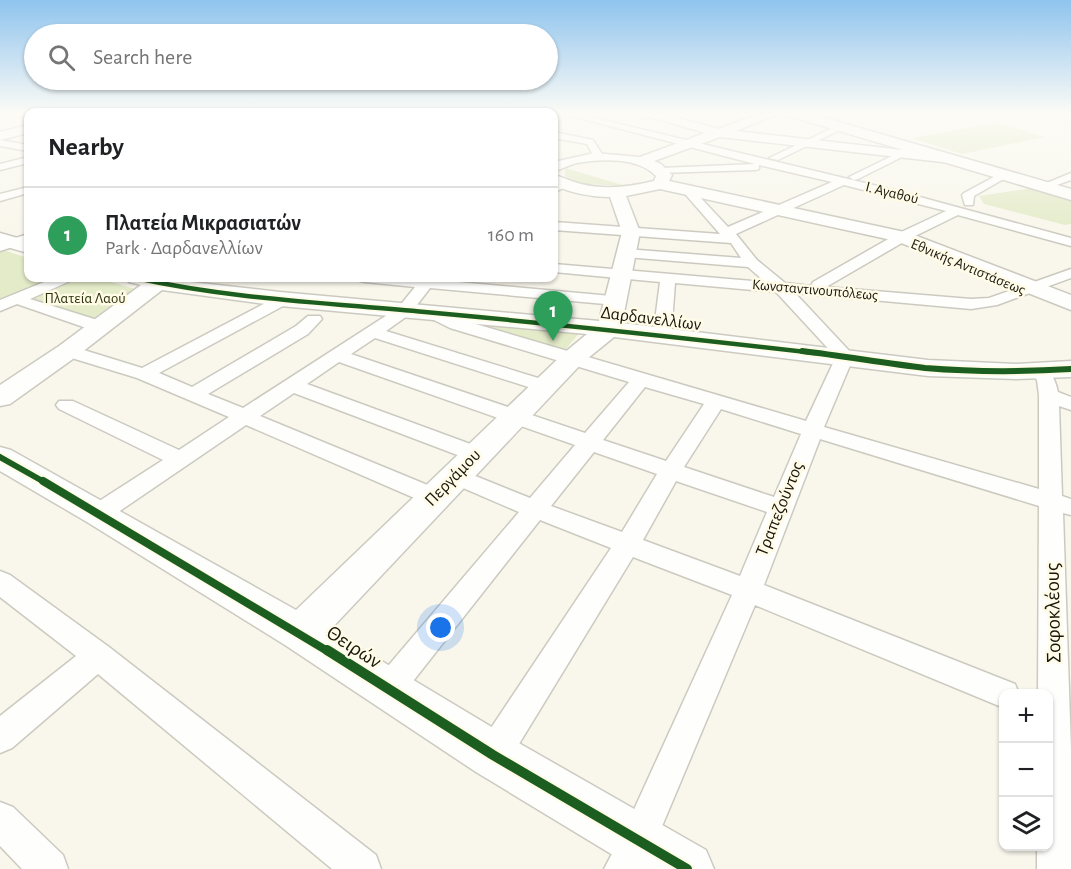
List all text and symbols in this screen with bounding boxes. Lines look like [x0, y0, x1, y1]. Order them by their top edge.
search box [24, 24, 558, 90]
icon: search [45, 41, 78, 74]
text: Search here [93, 46, 192, 68]
text: Nearby [48, 134, 124, 160]
street label: Ι. Αγαθού [864, 179, 920, 207]
text: Πλατεία Μικρασιατών [105, 212, 301, 234]
text: 1 [64, 225, 71, 245]
text: 160 m [488, 225, 534, 245]
street label: Εθνικής Αντιστάσεως [909, 236, 1028, 298]
text: Park · Δαρδανελλίων [105, 238, 263, 258]
street label: Κωνσταντινουπόλεως [751, 277, 879, 303]
park label: Πλατεία Λαού [44, 291, 126, 306]
pin: 1 [534, 292, 572, 341]
street label: Δαρδανελλίων [600, 303, 703, 334]
street label: Περγάμου [422, 446, 484, 510]
street label: Τραπεζούντος [753, 459, 807, 559]
street label: Σοφοκλέους [1042, 563, 1064, 663]
your location [426, 613, 455, 642]
street label: Θειρών [323, 622, 385, 672]
map controls [999, 689, 1053, 851]
button: + [999, 689, 1053, 743]
button: − [999, 743, 1053, 797]
button: layers [999, 797, 1053, 851]

